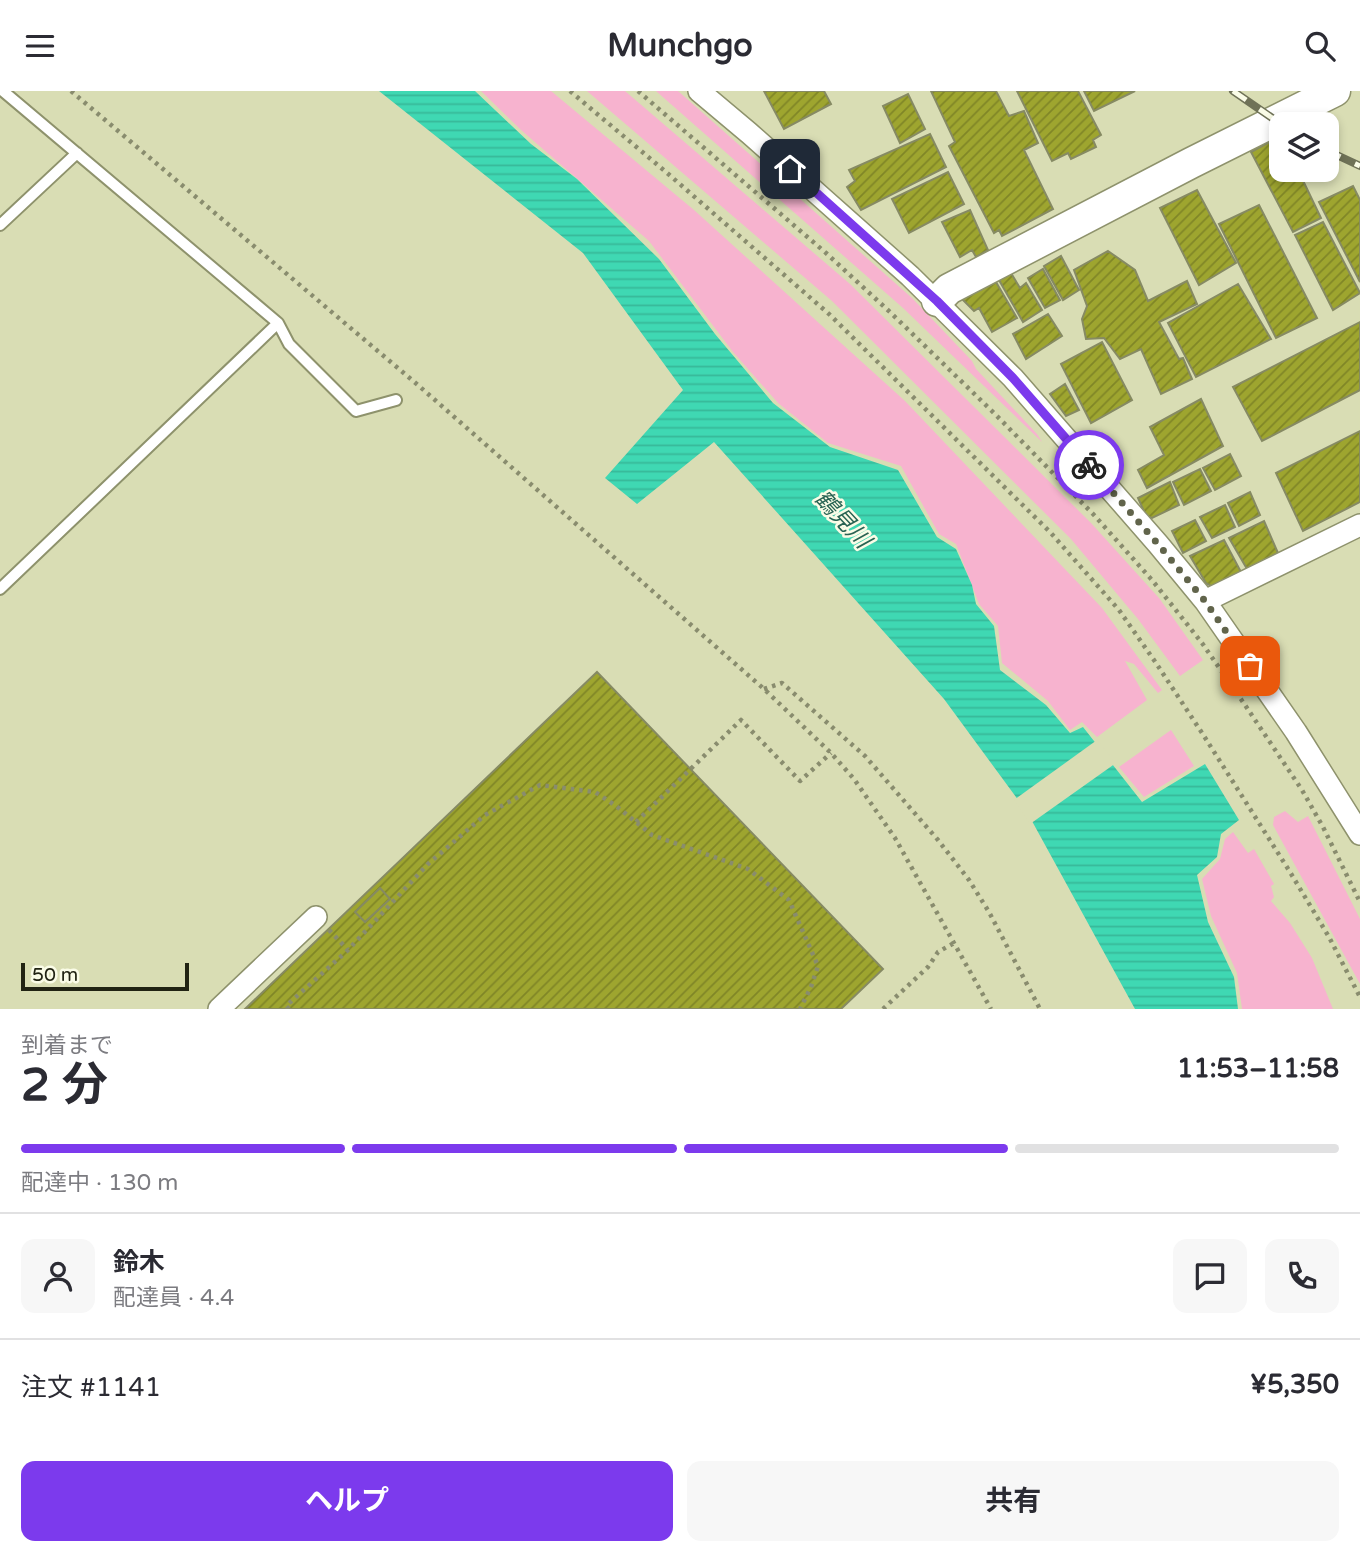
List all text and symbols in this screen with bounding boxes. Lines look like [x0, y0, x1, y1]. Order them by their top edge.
icon: menu [21, 27, 59, 65]
text: Munchgo [607, 27, 753, 65]
icon: search [1301, 27, 1339, 65]
map controls [1269, 112, 1339, 182]
button: layers [1269, 112, 1339, 182]
pin [760, 139, 820, 199]
icon: home [771, 150, 809, 188]
courier [1054, 430, 1124, 500]
icon: bike [1070, 446, 1108, 484]
water label: 鶴見川 [809, 485, 878, 557]
pin [1220, 636, 1280, 696]
icon: bag [1231, 647, 1269, 685]
scale bar [21, 960, 189, 992]
text: 50 m [32, 964, 78, 986]
text: 到着まで [21, 1032, 113, 1060]
text: 11:53–11:58 [1177, 1053, 1339, 1084]
text: 2 分 [21, 1058, 108, 1113]
text: 配達中 · 130 m [21, 1169, 178, 1197]
button: person [21, 1239, 95, 1313]
button: chat [1173, 1239, 1247, 1313]
button: phone [1265, 1239, 1339, 1313]
text: 鈴木 [113, 1247, 165, 1278]
text: 配達員 · 4.4 [113, 1284, 234, 1312]
text: ¥5,350 [1250, 1369, 1339, 1400]
text: 注文 #1141 [21, 1372, 161, 1403]
button: ヘルプ [21, 1461, 673, 1541]
button: 共有 [687, 1461, 1339, 1541]

